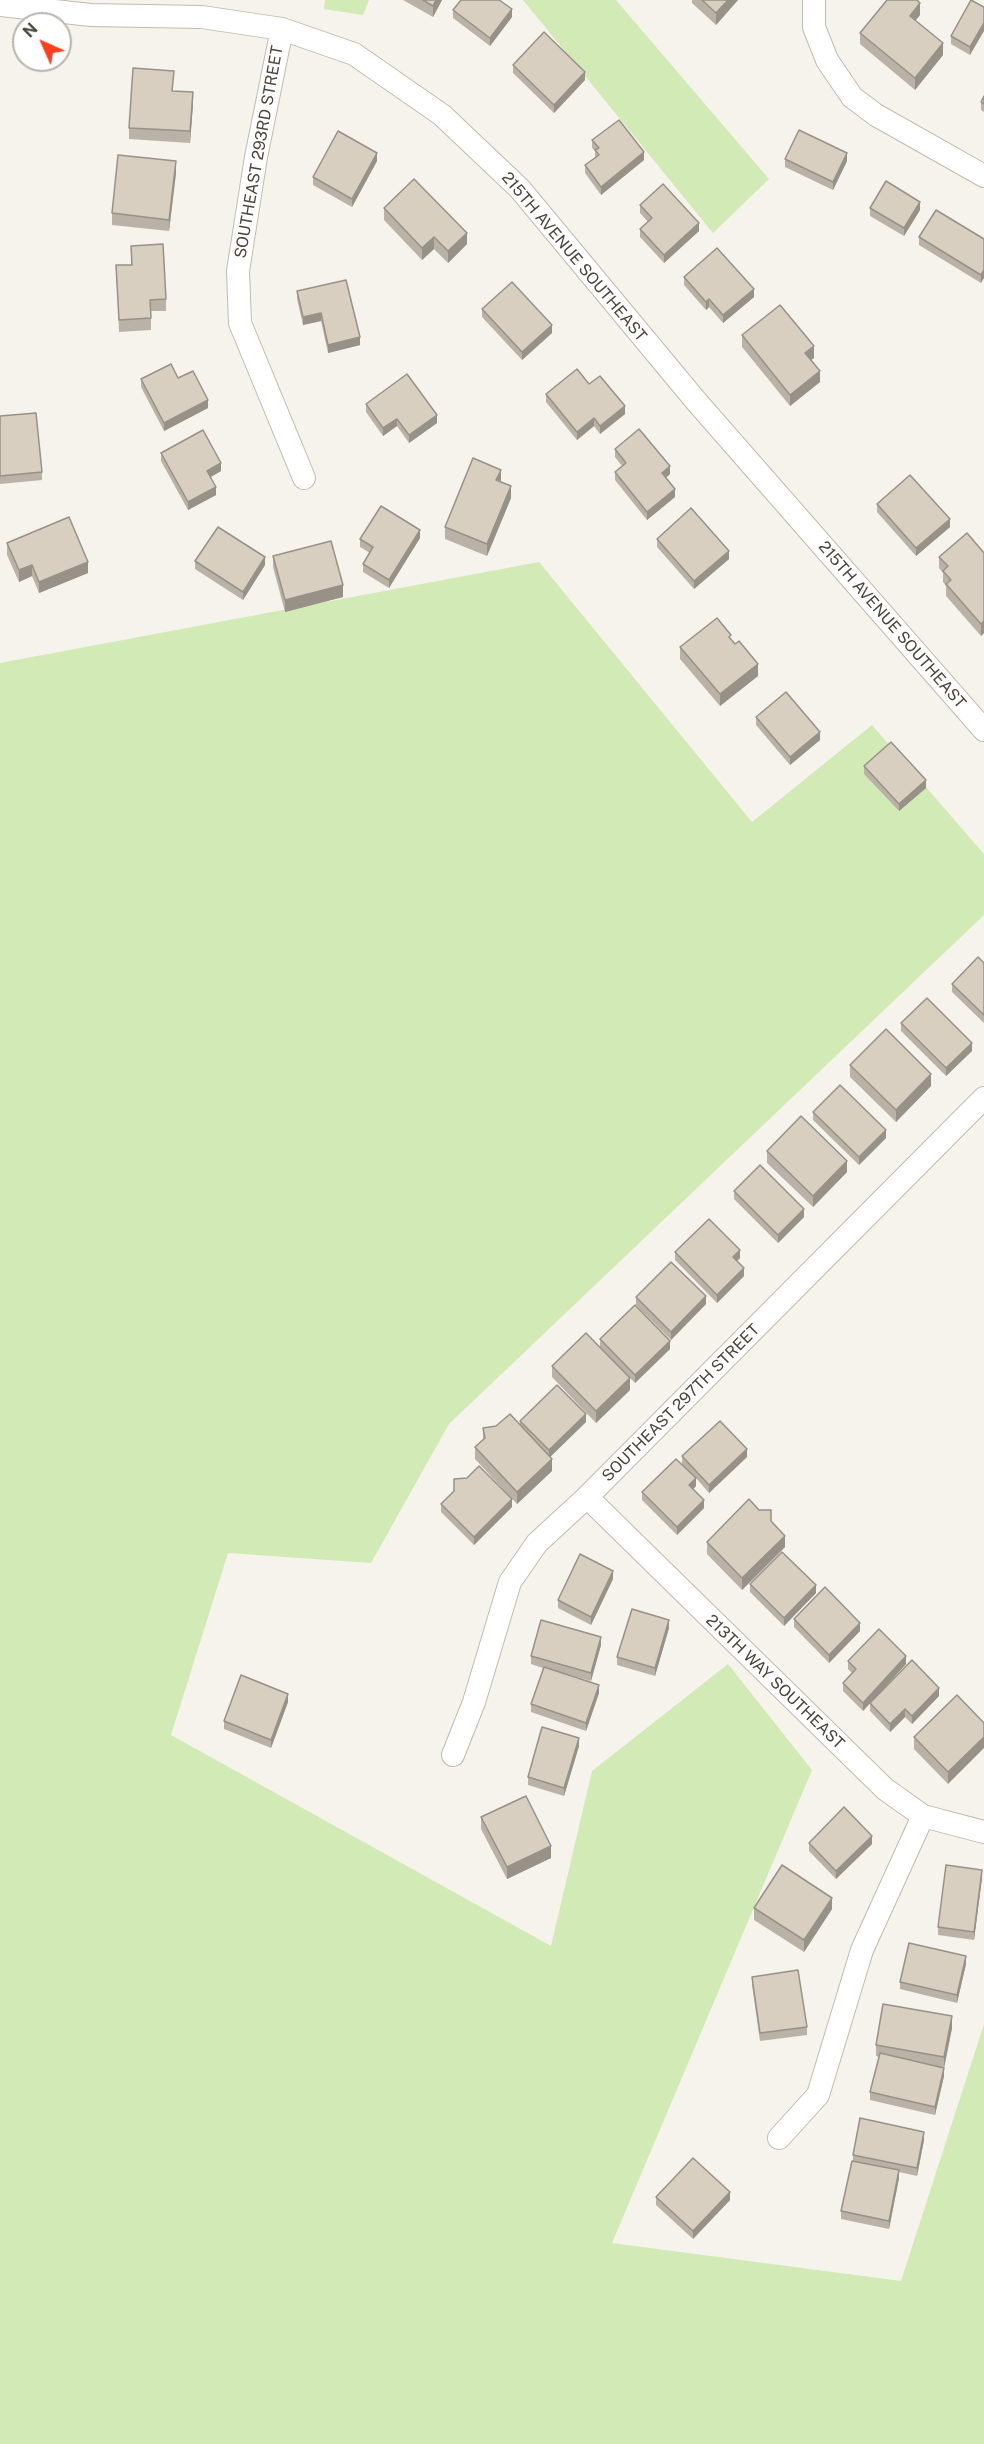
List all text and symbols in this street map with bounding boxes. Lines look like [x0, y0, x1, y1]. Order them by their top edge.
north arrow [12, 12, 72, 72]
text: N [19, 19, 41, 41]
street label: SOUTHEAST 293RD STREET [231, 44, 287, 260]
street label: 215TH AVENUE SOUTHEAST [497, 168, 651, 346]
street label: 215TH AVENUE SOUTHEAST [814, 538, 970, 712]
street label: SOUTHEAST 297TH STREET [598, 1320, 764, 1486]
street label: 213TH WAY SOUTHEAST [702, 1611, 848, 1753]

